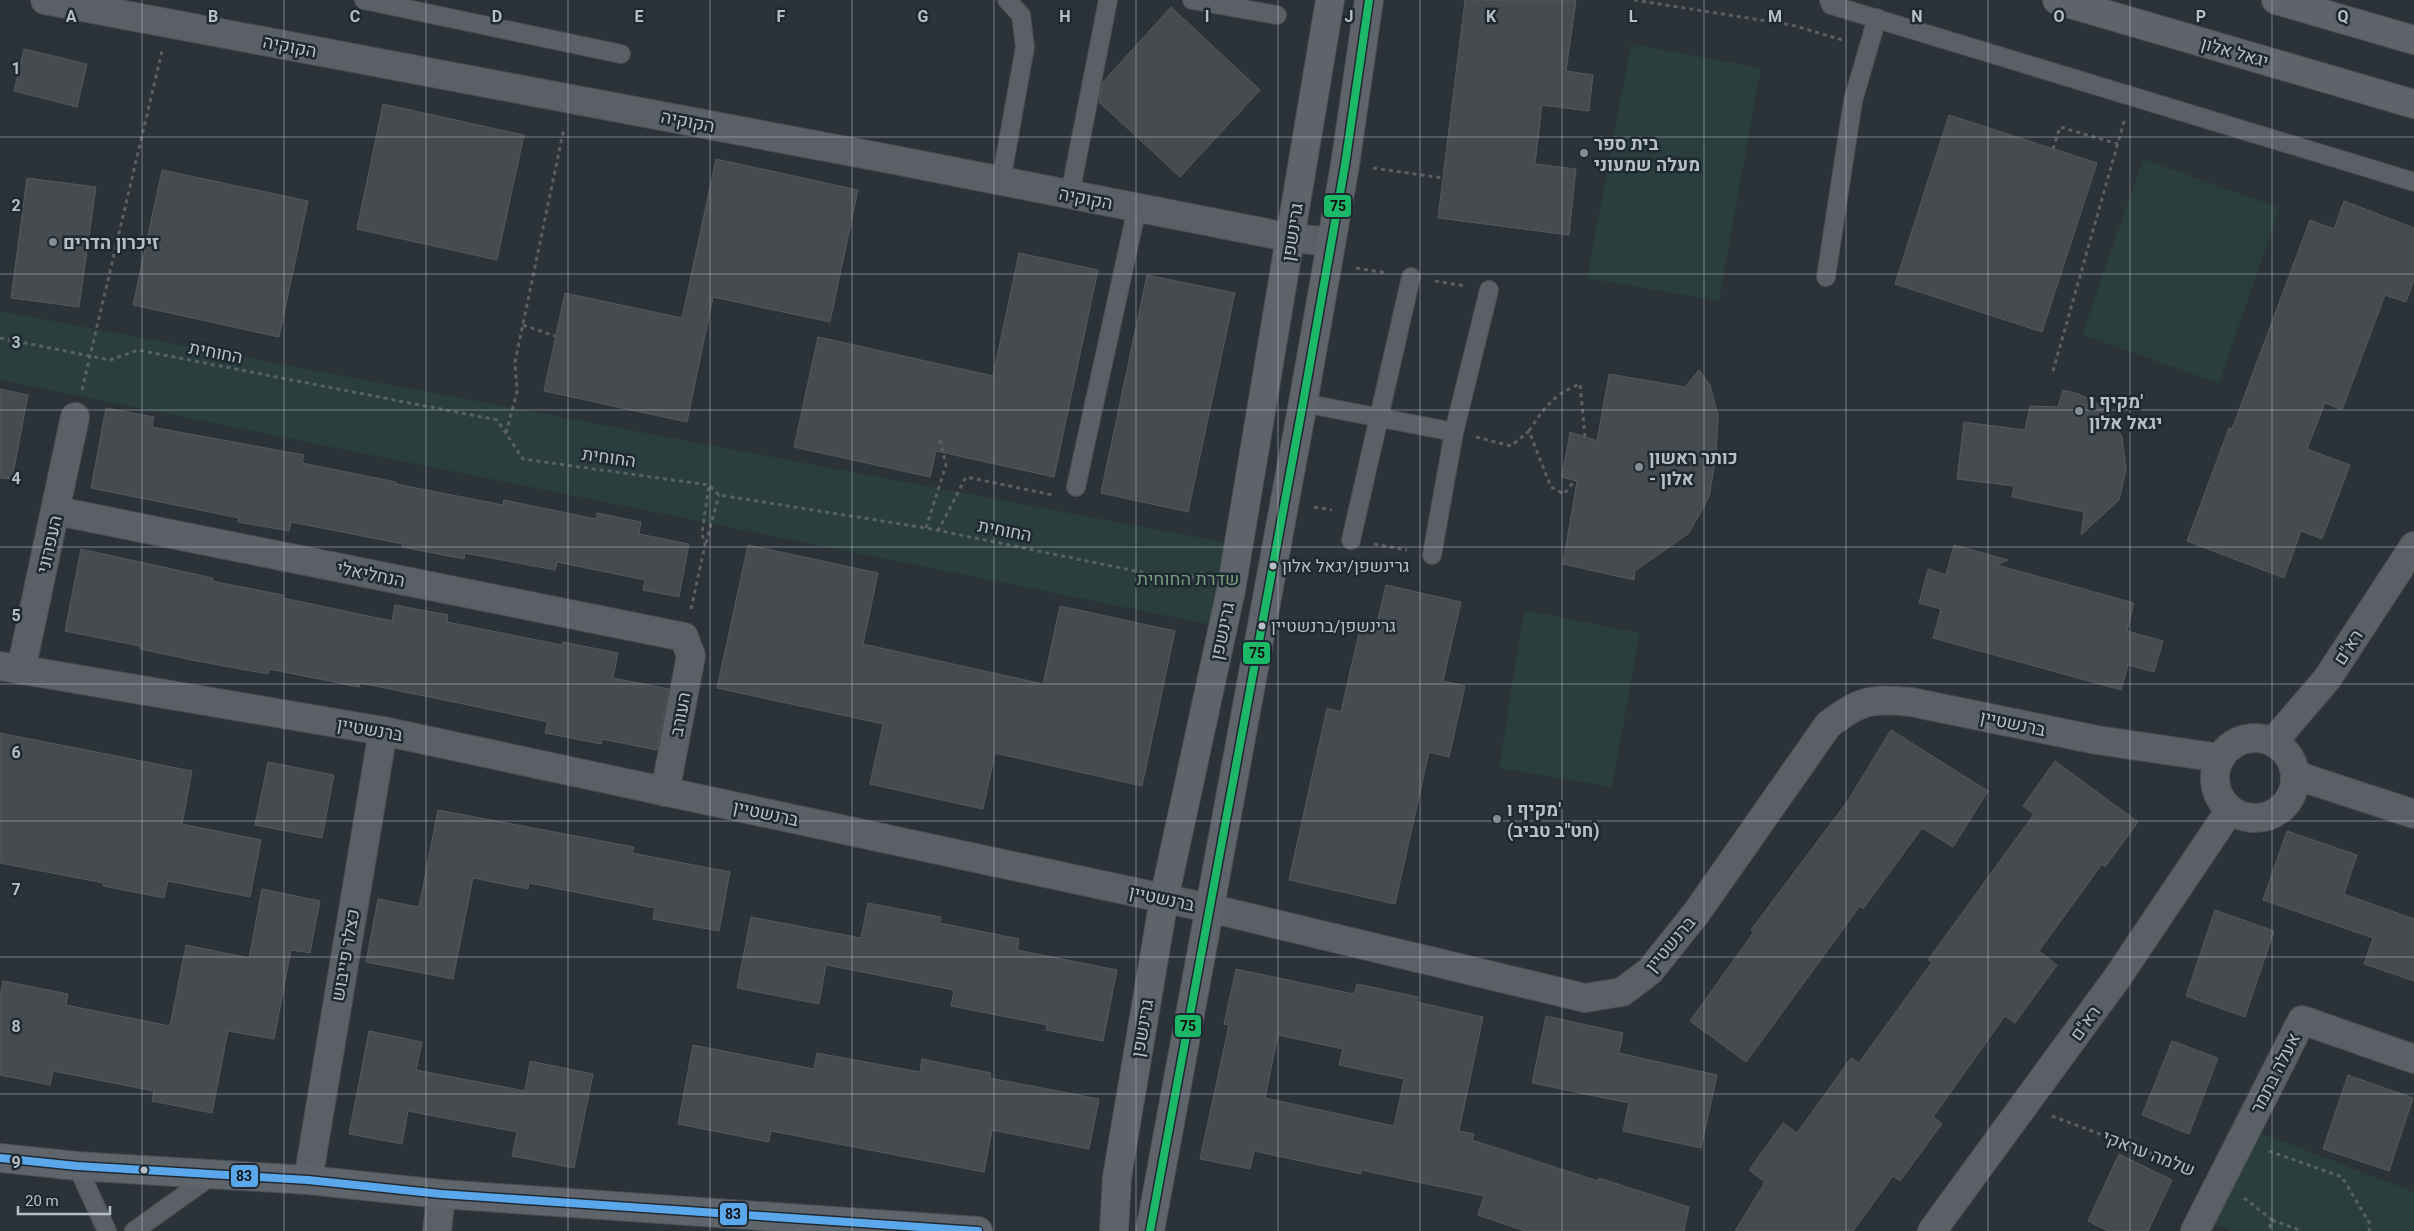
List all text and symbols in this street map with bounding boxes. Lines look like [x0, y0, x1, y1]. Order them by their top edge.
text: A [66, 7, 77, 26]
text: B [208, 7, 218, 26]
text: C [350, 7, 360, 26]
text: D [492, 7, 502, 26]
text: E [635, 7, 644, 26]
text: F [777, 7, 786, 26]
text: G [918, 7, 929, 26]
text: H [1059, 7, 1071, 26]
text: I [1205, 7, 1209, 26]
text: J [1345, 7, 1353, 26]
text: K [1486, 7, 1497, 26]
text: L [1629, 7, 1638, 26]
text: M [1768, 7, 1782, 26]
text: N [1911, 7, 1923, 26]
text: O [2053, 7, 2065, 26]
text: P [2196, 7, 2206, 26]
text: Q [2337, 7, 2349, 26]
street label: הקוקיה [261, 31, 319, 61]
street label: יגאל אלון [2199, 32, 2271, 72]
text: 1 [11, 59, 21, 78]
street label: הקוקיה [659, 106, 717, 136]
place label: בית ספר מעלה שמעוני [1594, 133, 1700, 175]
marker: בית ספר מעלה שמעוני [1578, 147, 1590, 159]
street label: הקוקיה [1057, 183, 1115, 213]
line badge: 75 [1323, 194, 1352, 218]
text: 2 [11, 196, 21, 215]
text: 75 [1330, 198, 1346, 214]
street label: גרינשפן [1277, 201, 1307, 263]
place label: זיכרון הדרים [63, 232, 159, 253]
marker: זיכרון הדרים [47, 236, 59, 248]
text: 3 [11, 333, 21, 352]
street label: החוחית [187, 337, 245, 367]
place label: מקיף ו' יגאל אלון [2089, 391, 2162, 433]
marker: מקיף ו' יגאל אלון [2073, 405, 2085, 417]
street label: החוחית [581, 443, 637, 471]
place label: כותר ראשון - אלון [1649, 447, 1738, 489]
marker: כותר ראשון - אלון [1633, 461, 1645, 473]
text: 4 [11, 469, 21, 488]
street label: העפרוני [32, 513, 66, 575]
street label: החוחית [976, 515, 1034, 545]
place label: גרינשפן/יגאל אלון [1282, 556, 1409, 576]
street label: הנחליאלי [335, 557, 407, 591]
marker: גרינשפן/יגאל אלון [1268, 561, 1278, 571]
park label: שדרת החוחית [1137, 568, 1239, 589]
street label: גרינשפן [1206, 600, 1238, 662]
text: 5 [11, 606, 21, 625]
place label: גרינשפן/ברנשטיין [1271, 616, 1396, 636]
marker: גרינשפן/ברנשטיין [1257, 621, 1267, 631]
street label: רא"ם [2329, 626, 2367, 668]
line badge: 75 [1242, 641, 1271, 665]
text: 75 [1249, 645, 1265, 661]
street label: העורב [665, 690, 695, 738]
street label: ברנשטיין [1978, 706, 2048, 740]
street label: ברנשטיין [336, 713, 405, 745]
text: 6 [11, 743, 21, 762]
street label: ברנשטיין [731, 796, 801, 830]
place label: מקיף ו' (חט"ב טביב) [1507, 799, 1600, 842]
marker: מקיף ו' (חט"ב טביב) [1491, 813, 1503, 825]
text: 7 [11, 880, 21, 899]
street label: ברנשטיין [1127, 881, 1197, 915]
street label: כצלר פייבוש [327, 907, 363, 1003]
street label: ברנשטיין [1641, 911, 1700, 976]
street label: גרינשפן [1127, 997, 1157, 1059]
street label: רא"ם [2065, 1002, 2105, 1044]
line badge: 75 [1174, 1014, 1202, 1038]
text: 8 [11, 1017, 21, 1036]
text: 75 [1180, 1018, 1196, 1034]
street label: אעלה בתמר [2246, 1029, 2304, 1117]
street label: שלמה עראקי [2100, 1126, 2198, 1180]
text: 9 [11, 1153, 21, 1172]
line badge: 83 [230, 1164, 259, 1188]
unlabelled marker [139, 1165, 149, 1175]
text: 83 [236, 1168, 252, 1184]
scale bar [18, 1184, 110, 1216]
text: 20 m [25, 1192, 59, 1210]
line badge: 83 [719, 1202, 748, 1226]
text: 83 [725, 1206, 741, 1222]

